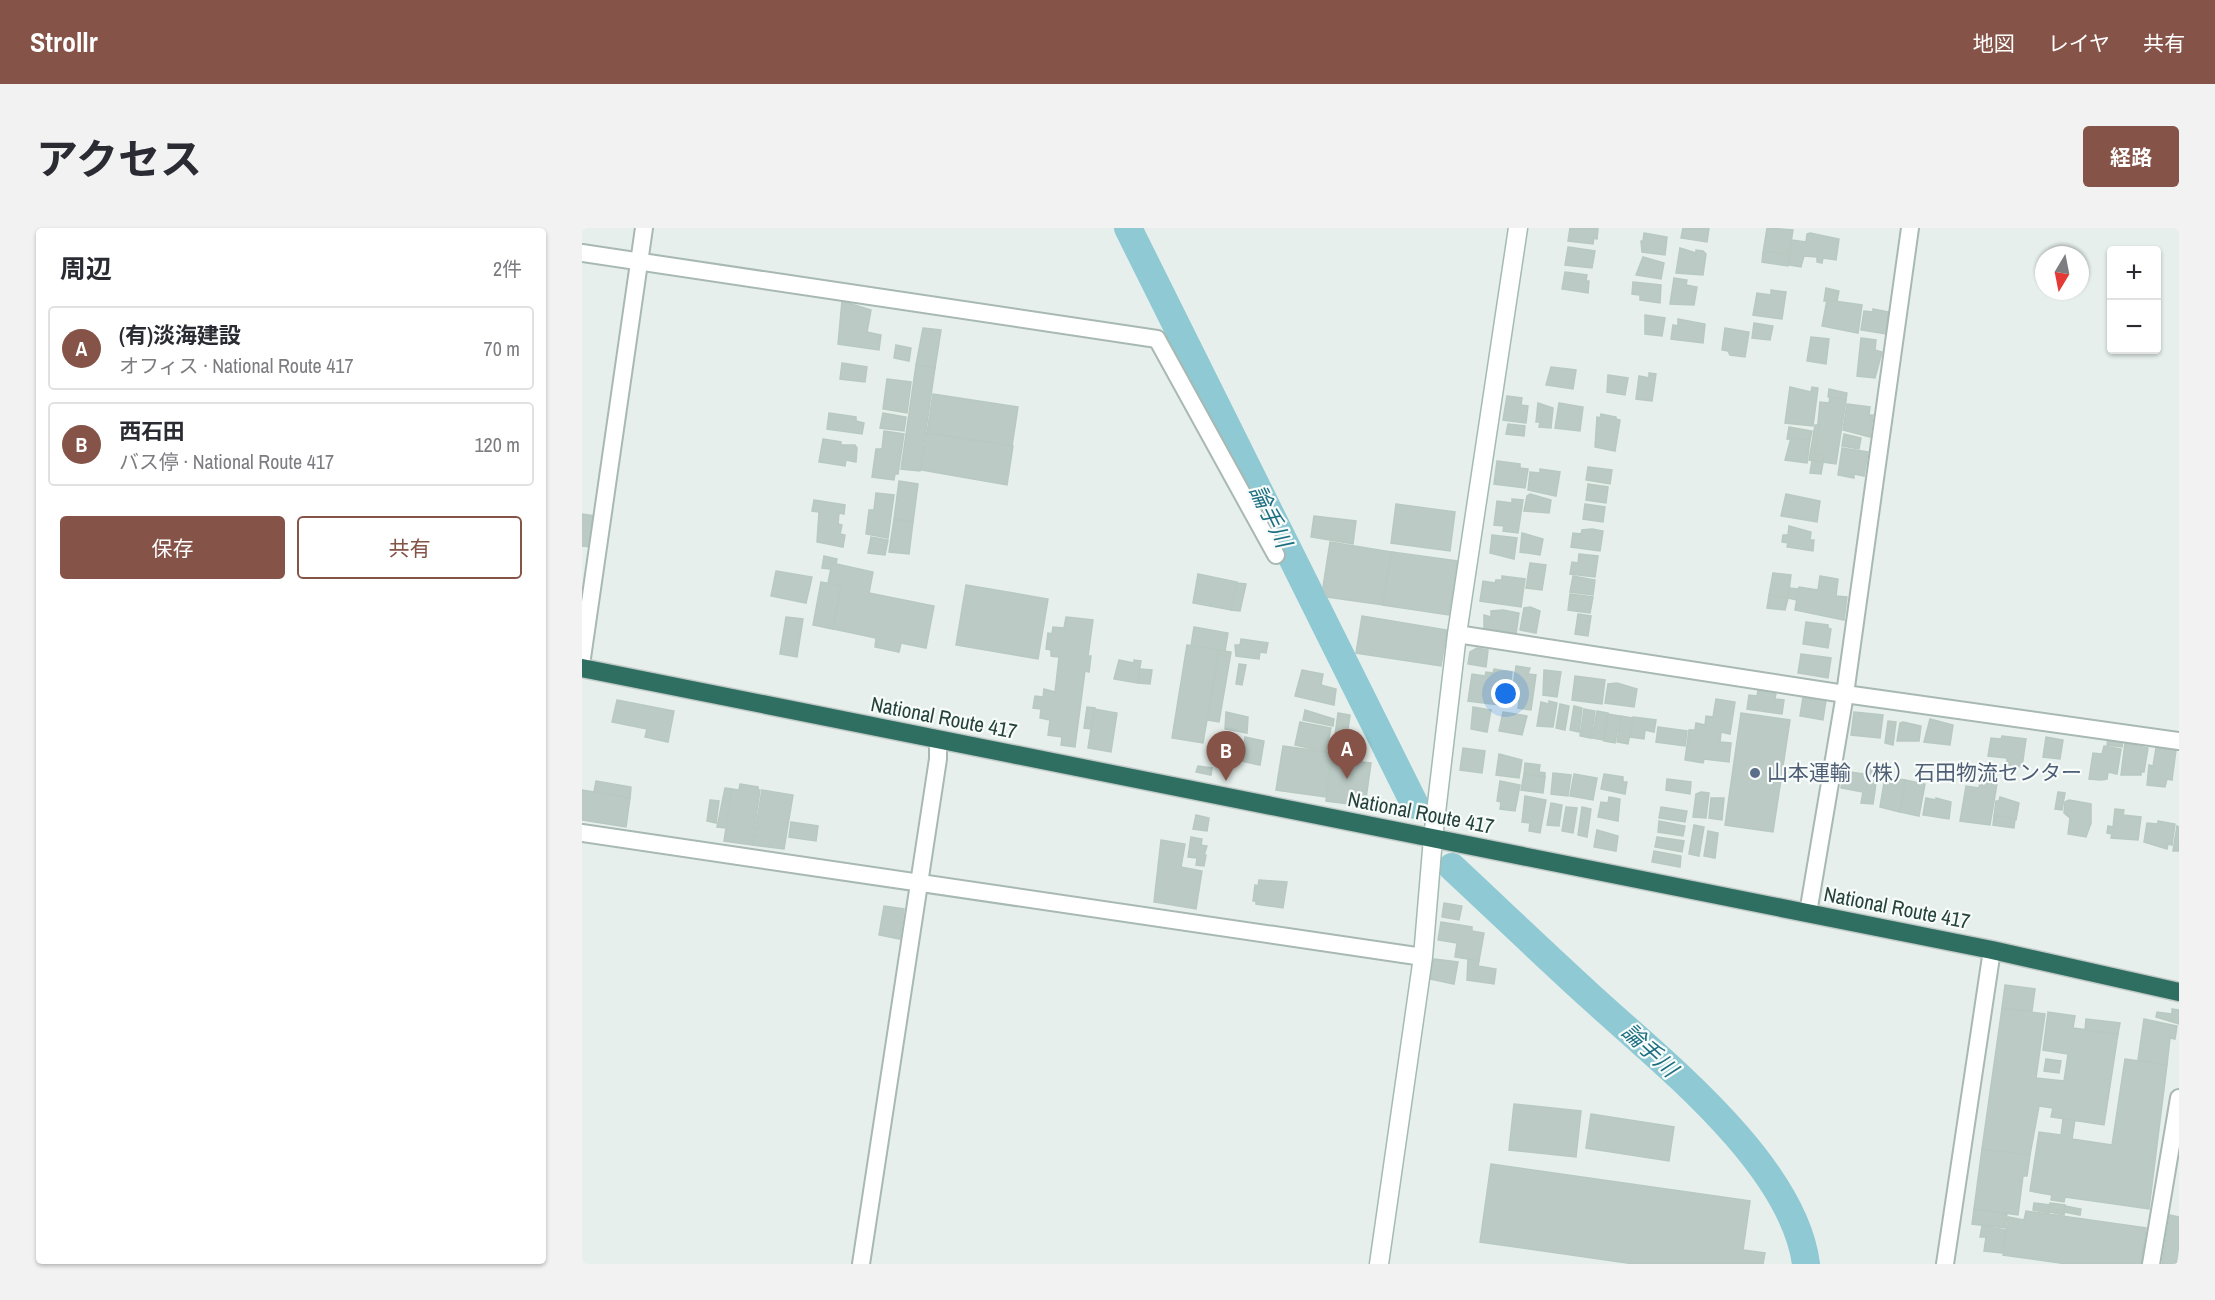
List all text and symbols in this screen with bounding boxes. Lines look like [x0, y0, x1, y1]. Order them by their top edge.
text: Strollr [30, 23, 98, 61]
text: 地図 [1973, 29, 2015, 58]
text: レイヤ [2048, 29, 2110, 58]
text: 共有 [2143, 29, 2185, 58]
button: 経路 [2083, 126, 2179, 187]
text: アクセス [36, 131, 202, 187]
north arrow [2035, 246, 2089, 300]
map controls [2107, 246, 2161, 354]
button: + [2107, 246, 2161, 300]
text: 周辺 [60, 251, 112, 286]
text: 2件 [493, 255, 522, 282]
button: − [2107, 300, 2161, 354]
text: (有)淡海建設 [119, 320, 241, 350]
text: A [76, 335, 87, 362]
text: 70 m [484, 335, 520, 362]
text: オフィス · National Route 417 [119, 352, 354, 379]
text: 西石田 [119, 416, 185, 446]
text: B [76, 431, 87, 458]
text: 120 m [474, 431, 520, 458]
text: バス停 · National Route 417 [119, 448, 334, 475]
water label: 論手川 [1243, 480, 1300, 554]
button: 保存 [60, 516, 285, 579]
button: 共有 [297, 516, 522, 579]
your location [1491, 679, 1520, 708]
street label: National Route 417 [868, 689, 1020, 746]
pin: A [1328, 730, 1366, 779]
pin: B [1206, 732, 1246, 781]
place label: 山本運輸（株）石田物流センター [1767, 758, 2082, 787]
marker: 山本運輸（株）石田物流センター [1748, 766, 1762, 780]
street label: National Route 417 [1345, 784, 1497, 841]
street label: National Route 417 [1821, 879, 1973, 936]
water label: 論手川 [1616, 1017, 1686, 1085]

